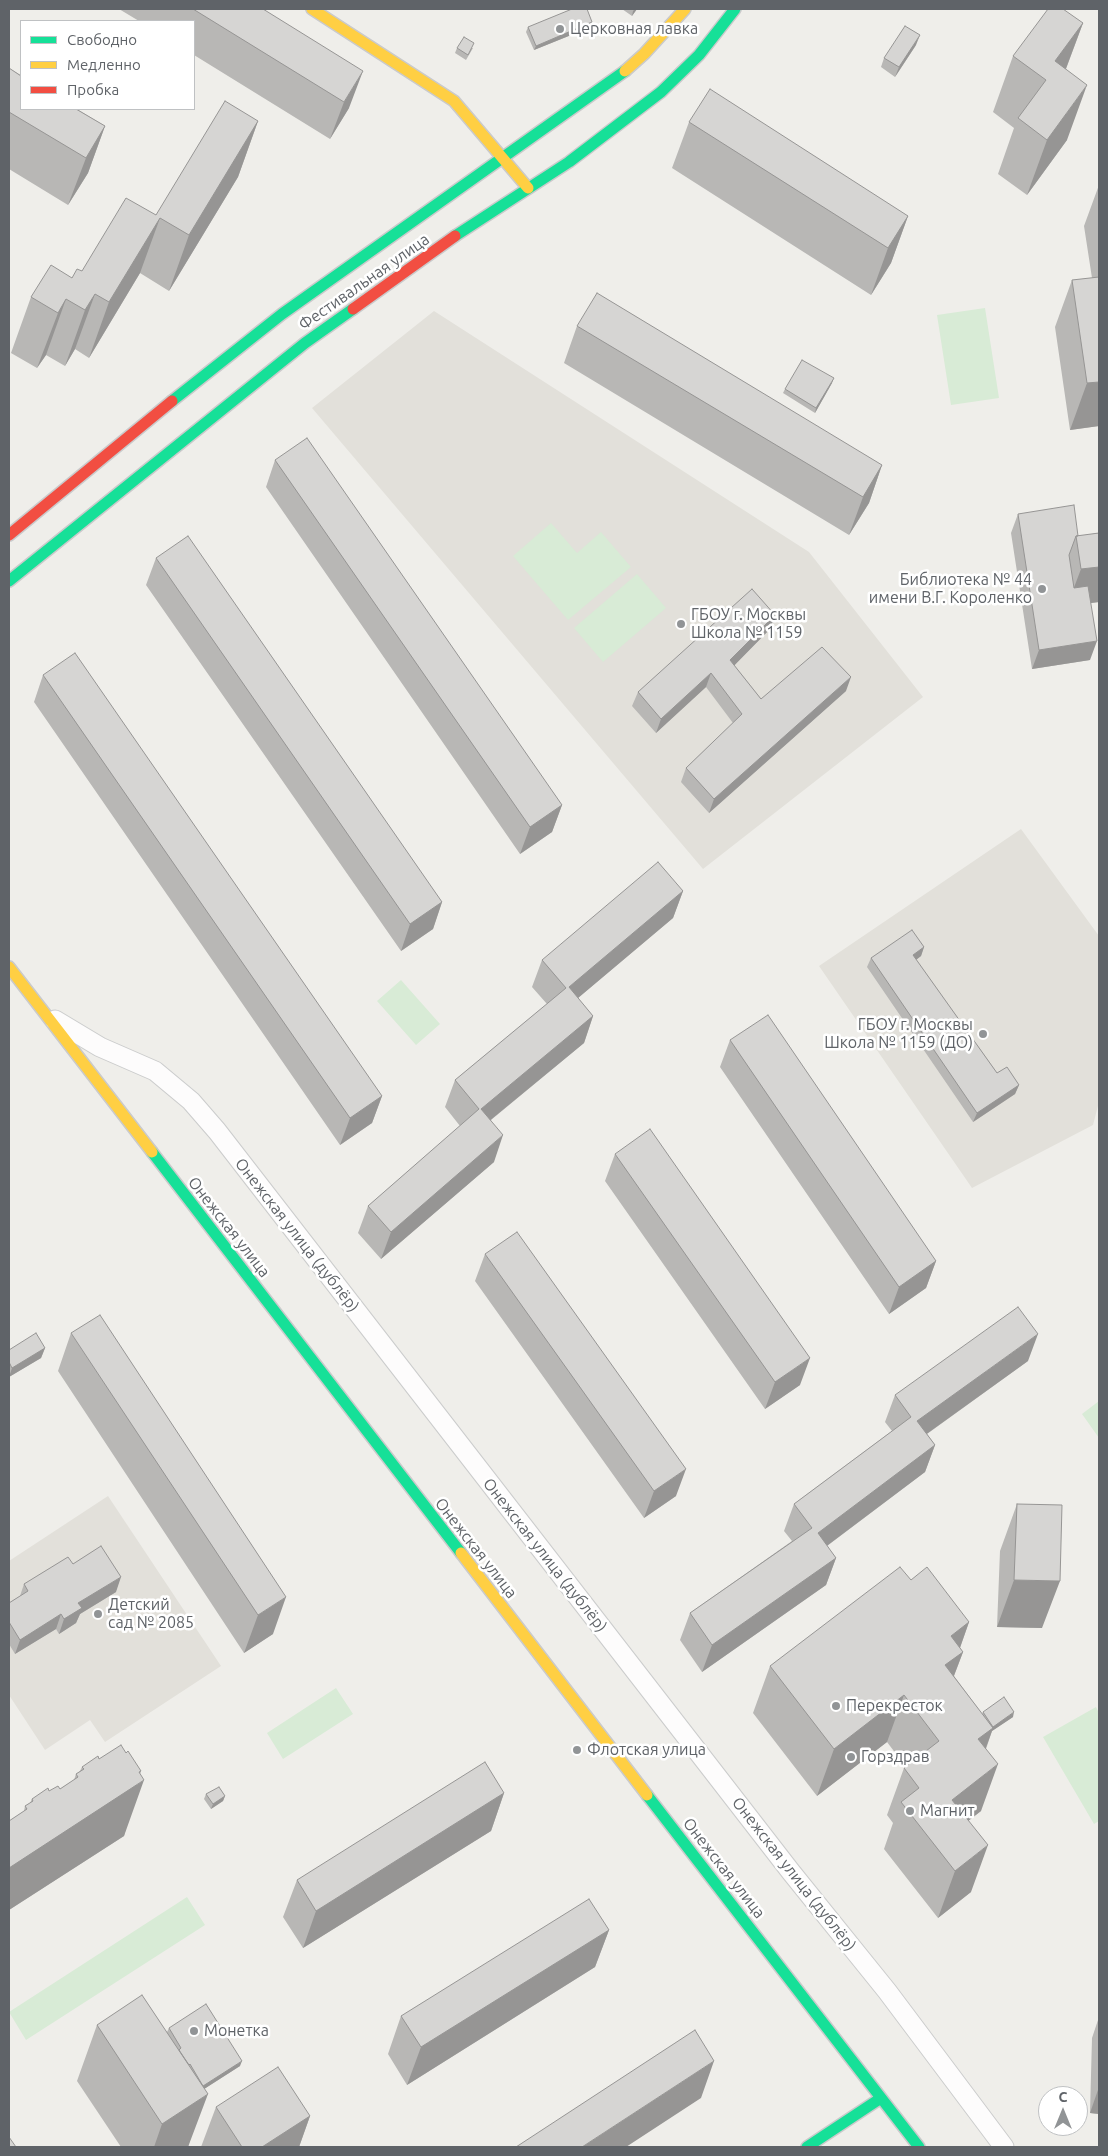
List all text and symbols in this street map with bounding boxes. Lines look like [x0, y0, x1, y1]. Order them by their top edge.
place label: Церковная лавка [570, 19, 698, 39]
legend [20, 20, 195, 110]
marker: Церковная лавка [554, 23, 566, 35]
text: Свободно [67, 31, 137, 48]
text: Медленно [67, 56, 141, 73]
text: Пробка [67, 81, 119, 98]
street label: Фестивальная улица [295, 230, 433, 334]
place label: Библиотека № 44 имени В.Г. Короленко [869, 570, 1032, 608]
marker: Библиотека № 44 имени В.Г. Короленко [1036, 583, 1048, 595]
place label: ГБОУ г. Москвы Школа № 1159 [691, 605, 806, 643]
marker: ГБОУ г. Москвы Школа № 1159 [675, 618, 687, 630]
place label: ГБОУ г. Москвы Школа № 1159 (ДО) [824, 1015, 973, 1053]
marker: ГБОУ г. Москвы Школа № 1159 (ДО) [977, 1028, 989, 1040]
street label: Онежская улица (дублёр) [231, 1154, 363, 1316]
street label: Онежская улица [184, 1173, 274, 1281]
street label: Онежская улица (дублёр) [479, 1474, 611, 1636]
street label: Онежская улица [431, 1494, 521, 1602]
place label: Детский сад № 2085 [108, 1595, 194, 1633]
marker: Детский сад № 2085 [92, 1608, 104, 1620]
place label: Перекресток [846, 1696, 943, 1716]
marker: Перекресток [830, 1700, 842, 1712]
place label: Флотская улица [587, 1740, 706, 1760]
marker: Флотская улица [571, 1744, 583, 1756]
place label: Горздрав [861, 1747, 930, 1767]
marker: Горздрав [845, 1751, 857, 1763]
street label: Онежская улица (дублёр) [728, 1793, 860, 1955]
place label: Магнит [920, 1801, 974, 1821]
marker: Магнит [904, 1805, 916, 1817]
street label: Онежская улица [679, 1814, 769, 1922]
place label: Монетка [204, 2021, 269, 2041]
marker: Монетка [188, 2025, 200, 2037]
north arrow [1038, 2086, 1088, 2136]
text: С [1059, 2089, 1067, 2105]

